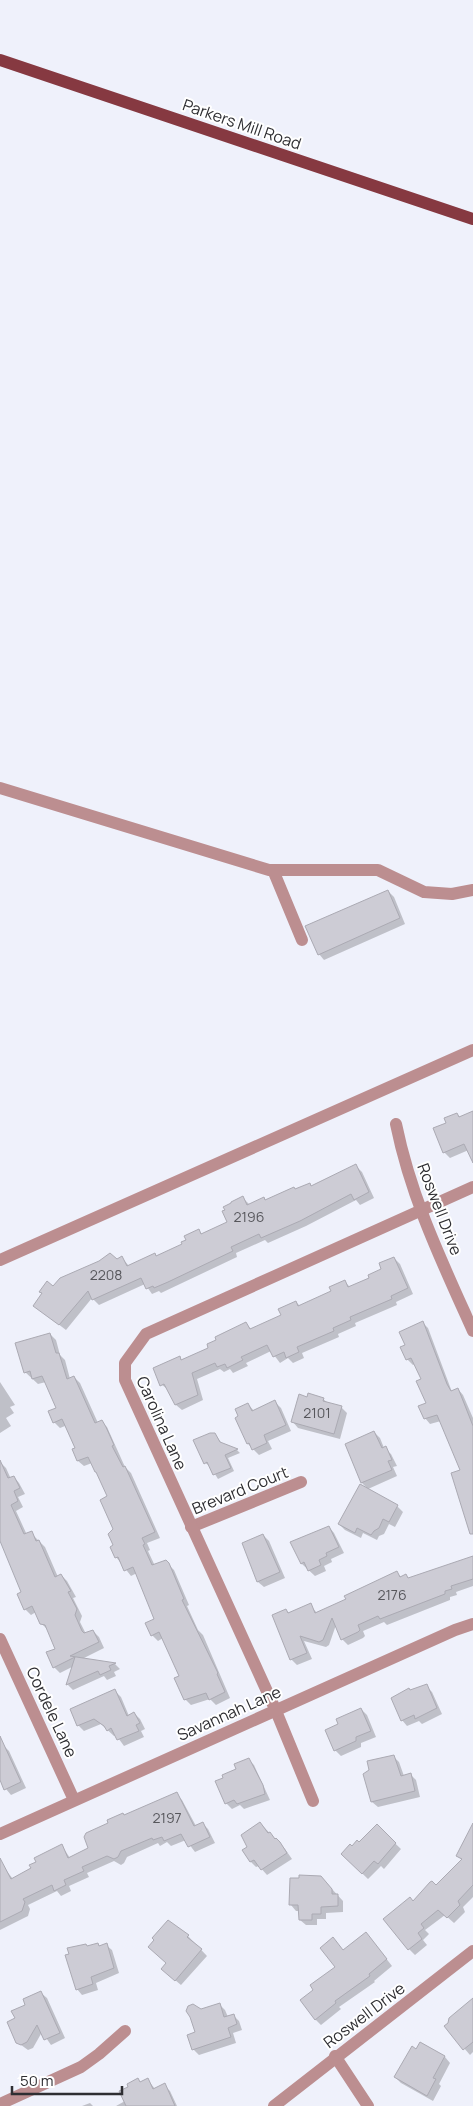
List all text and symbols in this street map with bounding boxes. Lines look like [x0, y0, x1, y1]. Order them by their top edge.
street label: Parkers Mill Road [180, 93, 304, 155]
street label: Roswell Drive [412, 1160, 468, 1258]
house number: 2196 [234, 1207, 264, 1226]
house number: 2208 [90, 1265, 122, 1284]
street label: Carolina Lane [132, 1373, 192, 1473]
house number: 2101 [303, 1403, 331, 1422]
street label: Brevard Court [189, 1461, 291, 1519]
house number: 2176 [377, 1585, 407, 1604]
street label: Cordele Lane [21, 1663, 83, 1761]
street label: Savannah Lane [174, 1680, 284, 1746]
house number: 2197 [153, 1808, 181, 1827]
street label: Roswell Drive [319, 1977, 409, 2053]
scale bar [12, 2064, 122, 2096]
text: 50 m [20, 2070, 54, 2091]

